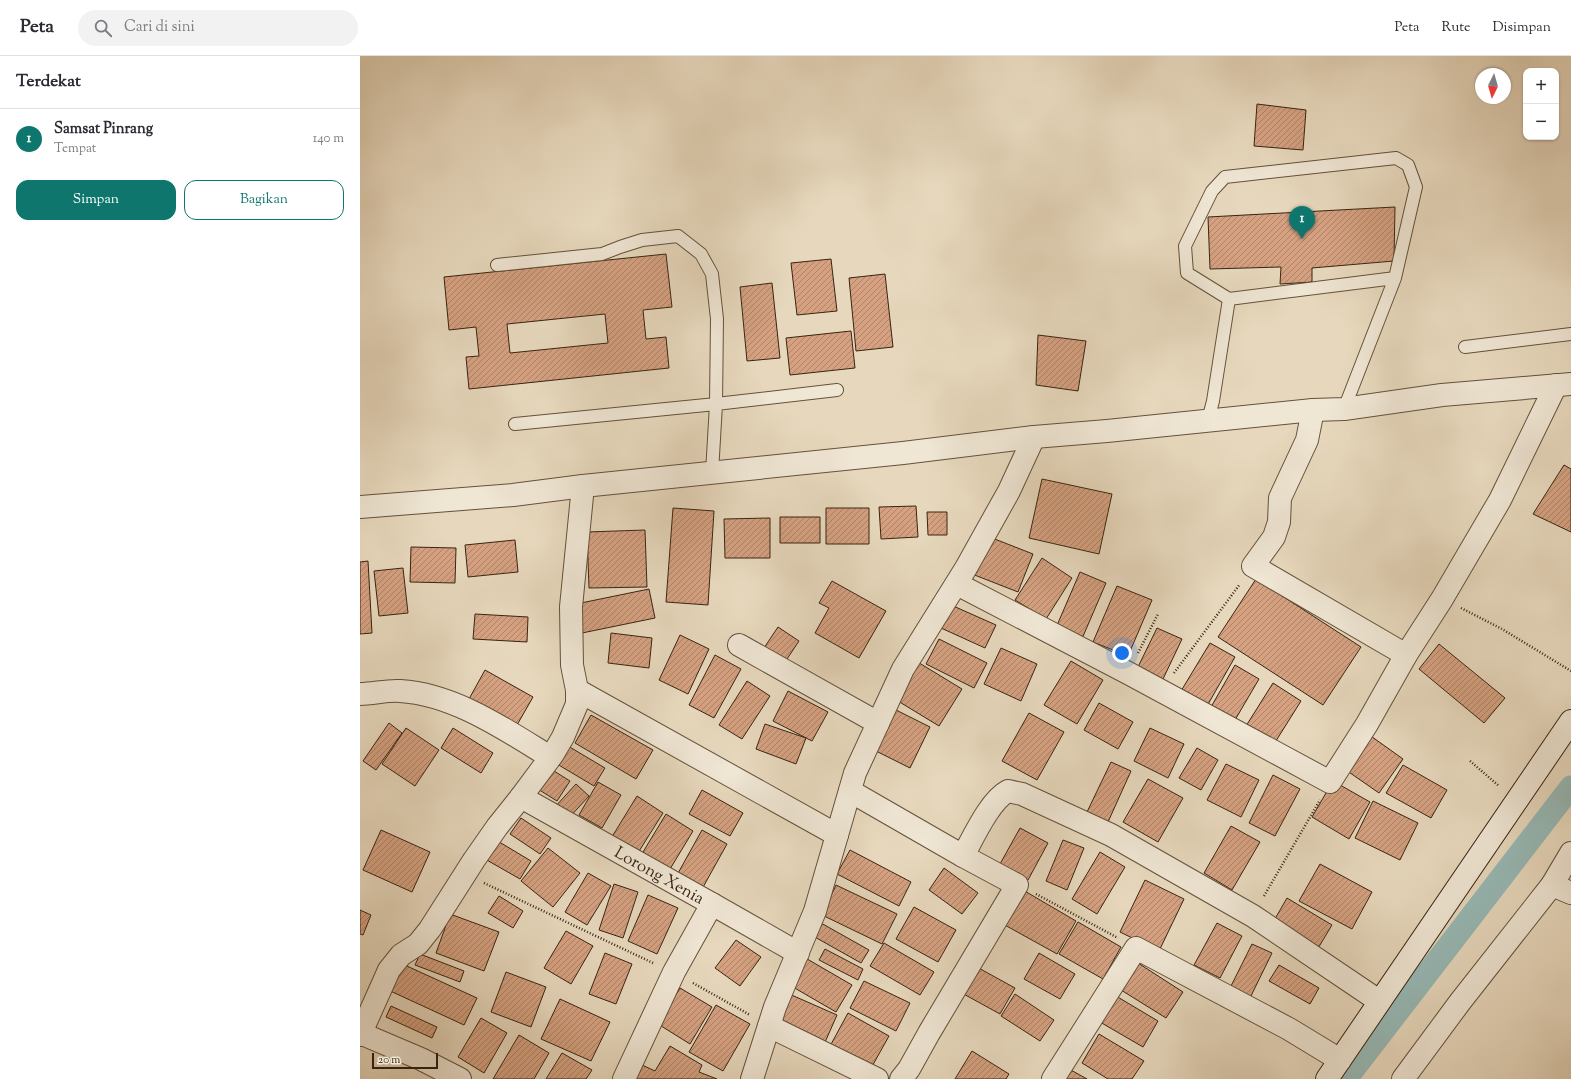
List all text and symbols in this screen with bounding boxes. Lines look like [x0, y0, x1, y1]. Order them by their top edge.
search box [78, 10, 358, 46]
text: Peta [20, 14, 54, 41]
icon: search [92, 17, 114, 39]
text: Cari di sini [124, 17, 195, 38]
text: Peta [1394, 18, 1419, 38]
text: Rute [1441, 18, 1471, 38]
text: Disimpan [1493, 18, 1551, 38]
north arrow [1475, 68, 1511, 104]
map controls [1523, 68, 1559, 140]
button: + [1523, 68, 1559, 104]
text: Terdekat [16, 70, 81, 94]
button: − [1523, 104, 1559, 140]
text: Samsat Pinrang [54, 119, 153, 140]
text: 1 [27, 130, 31, 148]
text: 140 m [313, 130, 344, 148]
text: Tempat [54, 140, 96, 158]
button: Simpan [16, 180, 176, 220]
button: Bagikan [184, 180, 344, 220]
pin: 1 [1289, 206, 1315, 239]
your location [1112, 643, 1132, 663]
street label: Lorong Xenia [609, 842, 708, 911]
scale bar [372, 1051, 438, 1070]
text: 20 m [378, 1052, 400, 1068]

